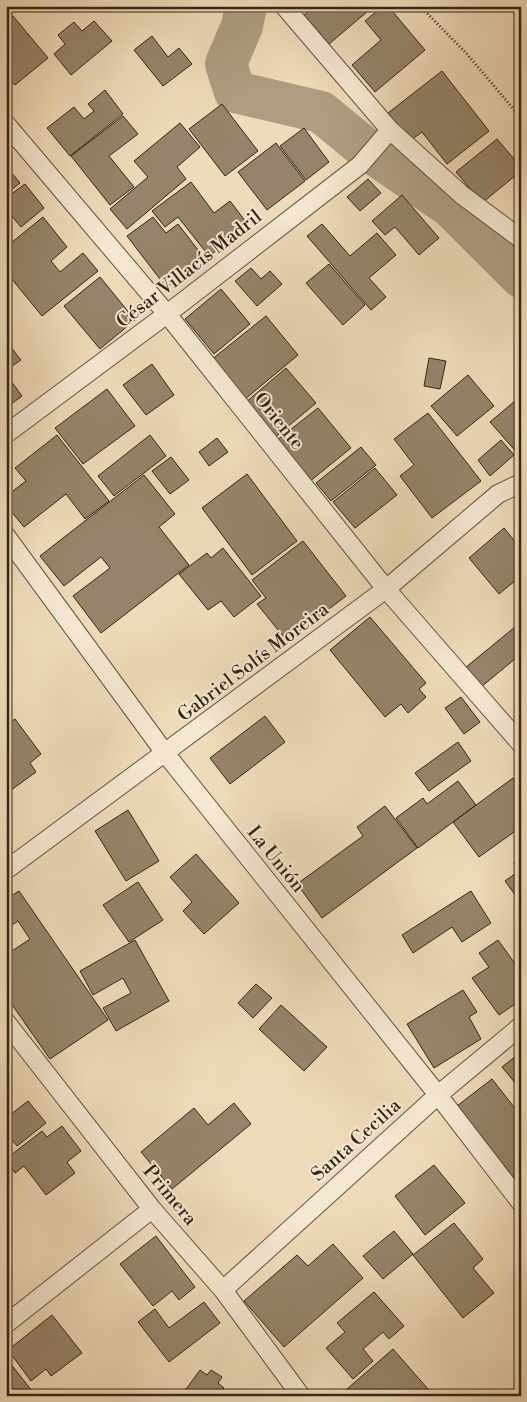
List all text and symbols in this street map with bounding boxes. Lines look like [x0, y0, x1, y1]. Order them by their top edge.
street label: César Villacís Madril [111, 204, 267, 333]
street label: Oriente [249, 387, 309, 455]
street label: Gabriel Solís Moreira [173, 597, 334, 727]
street label: La Unión [242, 821, 310, 897]
street label: Santa Cecilia [306, 1093, 406, 1187]
street label: Primera [138, 1160, 203, 1231]

